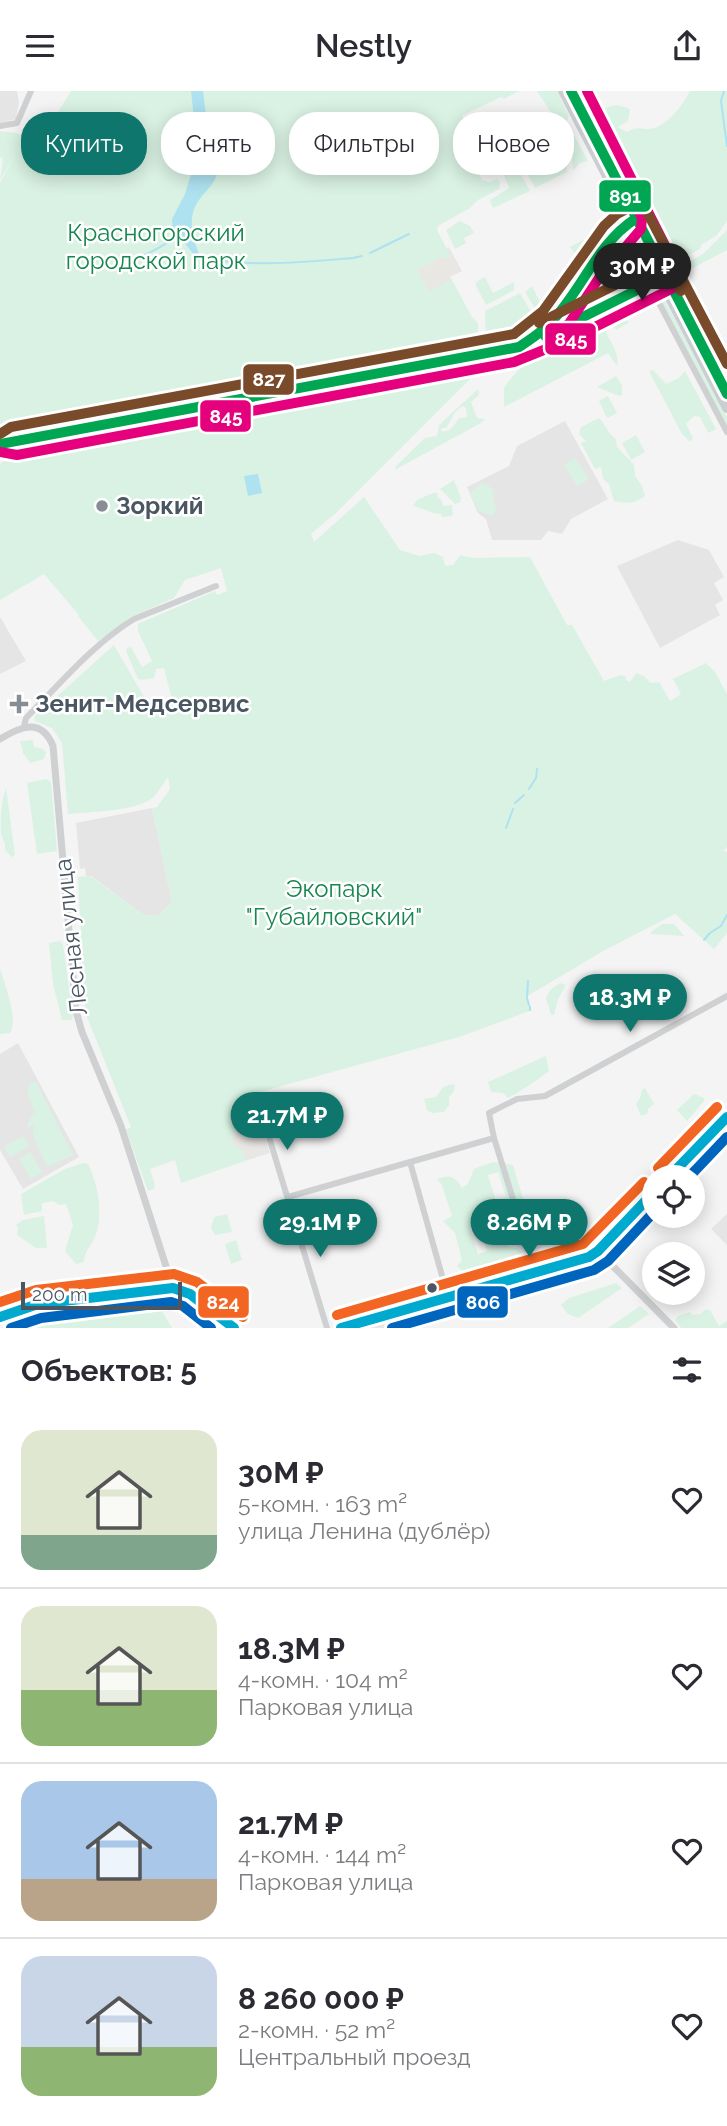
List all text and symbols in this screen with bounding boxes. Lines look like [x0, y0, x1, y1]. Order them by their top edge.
icon: menu [21, 27, 59, 65]
text: Nestly [315, 27, 412, 64]
icon: share [668, 27, 706, 65]
chip: Купить [21, 112, 147, 175]
chip: Снять [161, 112, 275, 175]
chip: Фильтры [289, 112, 439, 175]
chip: Новое [453, 112, 574, 175]
line badge: 891 [598, 179, 652, 213]
text: 891 [609, 185, 641, 207]
park label: Красногорский городской парк [66, 218, 246, 275]
pin: 30M ₽ [593, 243, 691, 303]
text: 30M ₽ [609, 252, 675, 279]
line badge: 845 [544, 322, 597, 356]
text: 845 [555, 328, 587, 350]
line badge: 827 [242, 363, 295, 396]
text: 827 [253, 368, 286, 390]
line badge: 845 [199, 399, 252, 433]
text: 845 [210, 405, 242, 427]
place label: Зоркий [116, 491, 203, 520]
marker: Зоркий [94, 498, 110, 514]
place label: Зенит-Медсервис [35, 689, 250, 718]
marker: Зенит-Медсервис [9, 694, 29, 714]
street label: Лесная улица [48, 857, 93, 1017]
park label: Экопарк "Губайловский" [246, 874, 422, 931]
pin: 18.3M ₽ [565, 975, 695, 1034]
text: 18.3M ₽ [589, 983, 671, 1010]
pin: 21.7M ₽ [222, 1093, 352, 1152]
text: 21.7M ₽ [247, 1101, 327, 1128]
map controls [642, 1165, 705, 1305]
button: locate [642, 1165, 705, 1228]
pin: 29.1M ₽ [255, 1199, 385, 1259]
pin: 8.26M ₽ [464, 1199, 594, 1259]
text: 29.1M ₽ [279, 1208, 361, 1235]
text: 8.26M ₽ [487, 1208, 571, 1235]
button: layers [642, 1242, 705, 1305]
scale bar [21, 1279, 182, 1311]
unlabelled marker [425, 1281, 439, 1295]
text: 200 m [32, 1283, 87, 1305]
line badge: 824 [197, 1285, 250, 1319]
line badge: 806 [456, 1285, 509, 1319]
text: 824 [206, 1291, 240, 1313]
text: 806 [466, 1291, 500, 1313]
icon: filters [668, 1351, 706, 1389]
text: Объектов: 5 [21, 1353, 197, 1388]
text: 30M ₽ [238, 1455, 324, 1490]
icon: home [77, 1458, 161, 1542]
icon: heart [668, 1481, 706, 1519]
text: 5-комн. · 163 m² [238, 1490, 407, 1517]
text: улица Ленина (дублёр) [238, 1517, 490, 1544]
text: 18.3M ₽ [238, 1631, 345, 1666]
icon: home [77, 1634, 161, 1718]
icon: heart [668, 1657, 706, 1695]
text: 4-комн. · 104 m² [238, 1666, 408, 1693]
text: Парковая улица [238, 1693, 413, 1720]
text: 21.7M ₽ [238, 1806, 343, 1841]
icon: home [77, 1809, 161, 1893]
icon: heart [668, 1832, 706, 1870]
text: 4-комн. · 144 m² [238, 1841, 406, 1868]
text: Парковая улица [238, 1868, 413, 1895]
text: 8 260 000 ₽ [238, 1981, 404, 2016]
icon: home [77, 1984, 161, 2068]
icon: heart [668, 2007, 706, 2045]
text: 2-комн. · 52 m² [238, 2016, 395, 2043]
text: Центральный проезд [238, 2043, 471, 2070]

